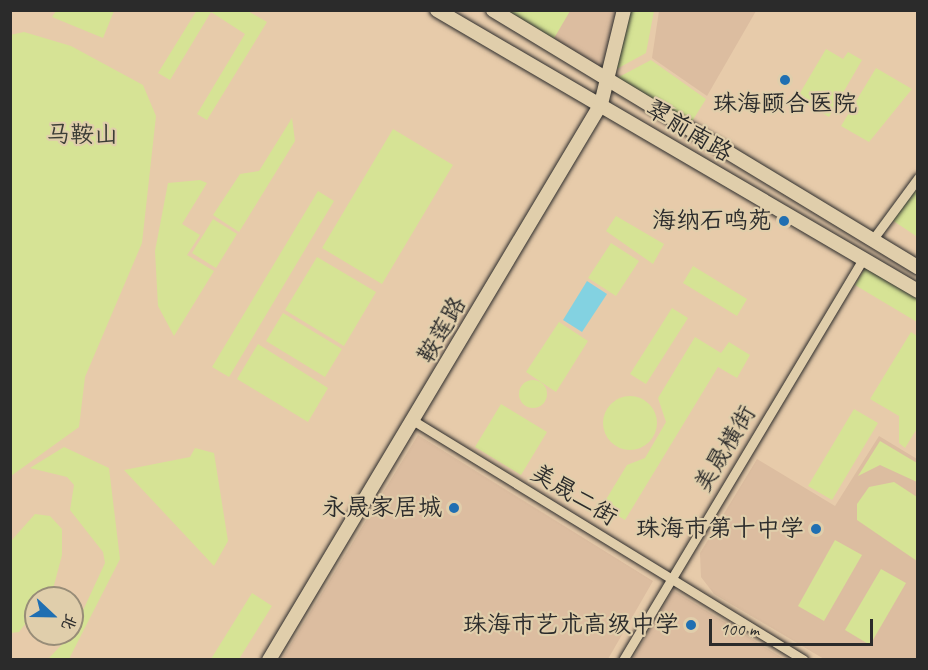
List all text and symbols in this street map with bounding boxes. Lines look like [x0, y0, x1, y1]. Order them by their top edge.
marker: 珠海颐合医院 [778, 73, 792, 87]
place label: 珠海颐合医院 [713, 90, 857, 118]
street label: 翠前南路 [640, 94, 738, 168]
park label: 马鞍山 [46, 121, 118, 149]
place label: 海纳石鸣苑 [652, 207, 772, 235]
marker: 海纳石鸣苑 [777, 214, 791, 228]
street label: 鞍莲路 [412, 292, 472, 368]
street label: 美晟橫街 [688, 400, 762, 498]
street label: 美晟二街 [525, 458, 623, 532]
place label: 永晟家居城 [322, 494, 442, 522]
marker: 永晟家居城 [447, 501, 461, 515]
place label: 珠海市第十中学 [636, 515, 804, 543]
marker: 珠海市第十中学 [809, 522, 823, 536]
north arrow [24, 586, 84, 646]
scale bar [712, 607, 876, 645]
text: 北 [57, 611, 81, 633]
place label: 珠海市艺术高级中学 [463, 611, 679, 639]
marker: 珠海市艺术高级中学 [684, 618, 698, 632]
text: 100 m [720, 618, 759, 640]

